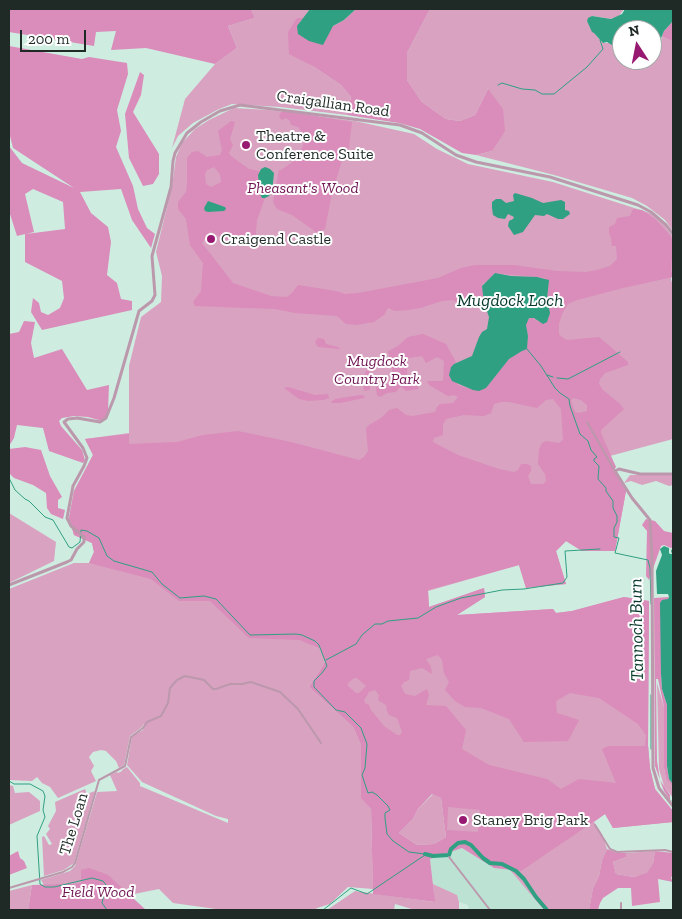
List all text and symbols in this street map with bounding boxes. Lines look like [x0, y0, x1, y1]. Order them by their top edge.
scale bar [22, 20, 89, 52]
north arrow [612, 20, 662, 70]
text: N [627, 21, 641, 40]
text: 200 m [28, 30, 69, 48]
street label: Craigallian Road [275, 87, 391, 121]
place label: Theatre & Conference Suite [256, 126, 374, 164]
marker: Theatre & Conference Suite [240, 139, 252, 151]
park label: Pheasant's Wood [247, 178, 359, 198]
place label: Craigend Castle [221, 229, 331, 249]
marker: Craigend Castle [205, 233, 217, 245]
water label: Mugdock Loch [457, 290, 563, 312]
park label: Mugdock Country Park [334, 351, 420, 389]
water label: Tannoch Burn [625, 578, 649, 682]
street label: The Loan [55, 791, 93, 857]
place label: Staney Brig Park [473, 810, 588, 830]
marker: Staney Brig Park [457, 814, 469, 826]
park label: Field Wood [62, 882, 134, 902]

